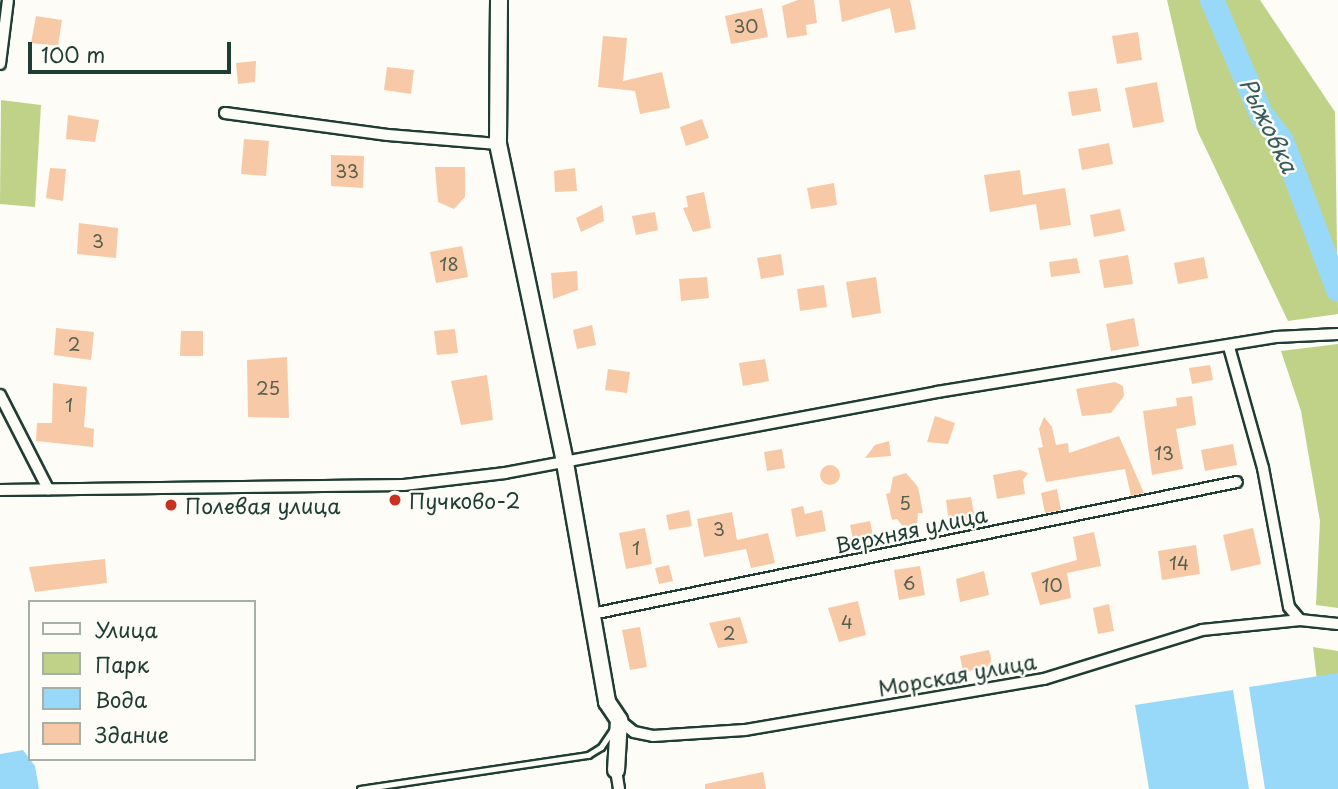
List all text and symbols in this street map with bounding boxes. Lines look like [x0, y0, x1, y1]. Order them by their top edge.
house number: 30 [733, 15, 759, 37]
scale bar [32, 28, 234, 72]
text: 100 m [41, 38, 105, 70]
water label: Рыжовка [1234, 73, 1304, 177]
house number: 33 [335, 160, 359, 182]
house number: 3 [92, 230, 104, 252]
house number: 18 [439, 253, 459, 275]
house number: 2 [68, 333, 80, 355]
house number: 25 [256, 377, 280, 399]
house number: 1 [65, 394, 73, 416]
house number: 13 [1154, 442, 1174, 464]
place label: Пучково-2 [409, 487, 520, 513]
place label: Полевая улица [185, 492, 341, 518]
marker: Пучково-2 [387, 492, 403, 508]
house number: 5 [899, 492, 911, 514]
marker: Полевая улица [163, 497, 179, 513]
street label: Верхняя улица [832, 501, 990, 557]
house number: 3 [713, 518, 725, 540]
house number: 1 [632, 537, 640, 559]
house number: 14 [1169, 552, 1189, 574]
house number: 6 [903, 572, 915, 594]
house number: 10 [1041, 574, 1063, 596]
legend [28, 600, 256, 761]
house number: 4 [841, 611, 853, 633]
text: Улица [95, 613, 158, 645]
house number: 2 [723, 622, 735, 644]
text: Парк [95, 648, 149, 680]
street label: Морская улица [875, 648, 1039, 700]
text: Вода [95, 683, 147, 715]
text: Здание [95, 718, 169, 750]

